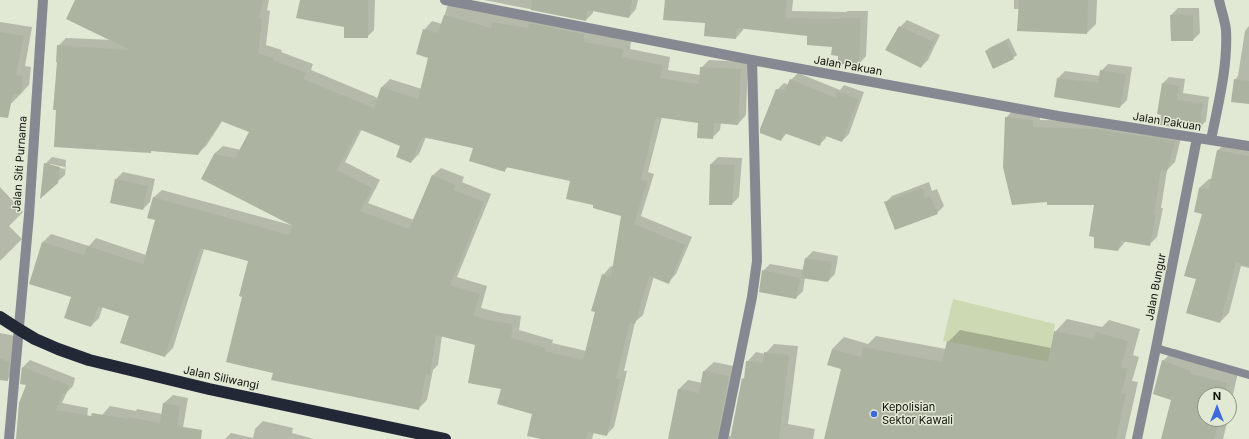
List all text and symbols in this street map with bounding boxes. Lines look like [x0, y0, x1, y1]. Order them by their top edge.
street label: Jalan Pakuan [813, 53, 883, 79]
street label: Jalan Pakuan [1132, 110, 1202, 134]
street label: Jalan Siti Purnama [10, 116, 30, 212]
street label: Jalan Bungur [1143, 252, 1169, 322]
street label: Jalan Siliwangi [182, 364, 260, 392]
north arrow [1197, 387, 1237, 427]
text: N [1213, 389, 1221, 403]
place label: Kepolisian Sektor Kawali [882, 401, 953, 427]
marker: Kepolisian Sektor Kawali [869, 409, 879, 419]

